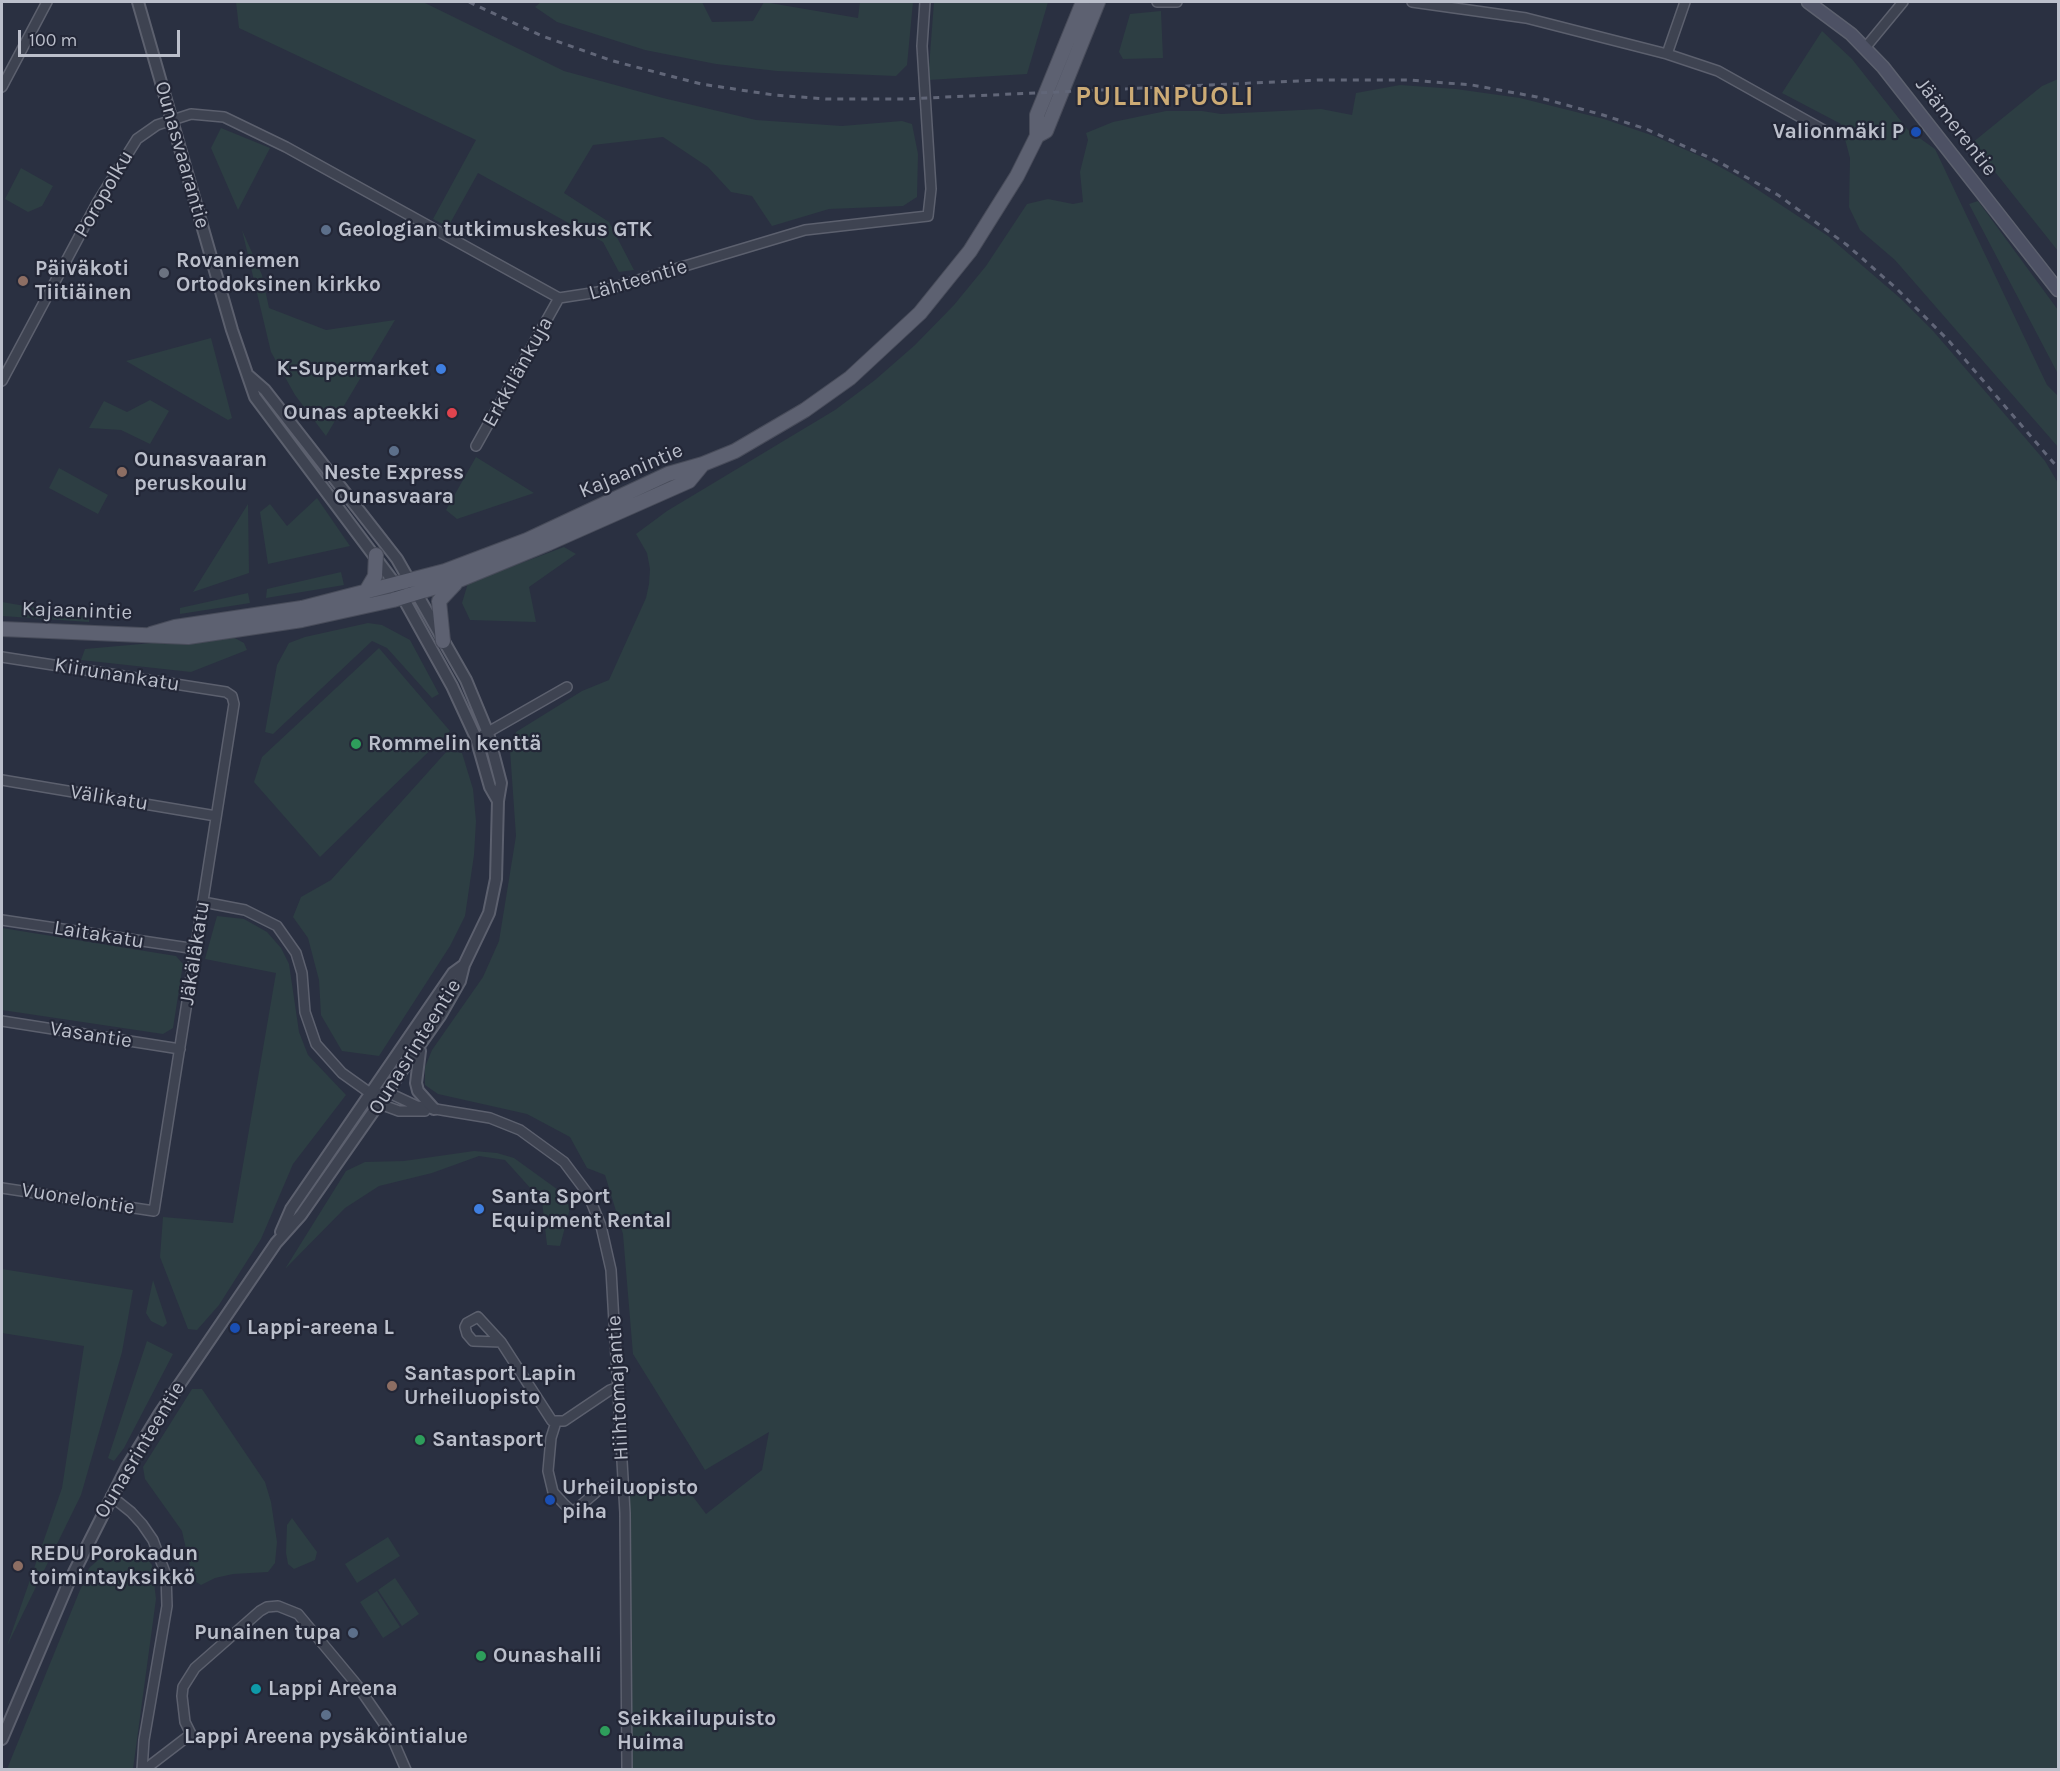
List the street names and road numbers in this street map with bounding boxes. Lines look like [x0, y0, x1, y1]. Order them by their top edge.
street label: Jäämerentie [1910, 73, 2002, 181]
street label: Ounasvaarantie [149, 78, 215, 232]
street label: Poropolku [69, 146, 139, 242]
street label: Lähteentie [586, 254, 690, 306]
street label: Erkkilänkuja [477, 312, 559, 432]
street label: Kajaanintie [575, 438, 687, 504]
street label: Kajaanintie [21, 596, 133, 626]
street label: Kiirunankatu [53, 653, 181, 697]
street label: Välikatu [68, 779, 150, 817]
street label: Jäkäläkatu [174, 899, 216, 1007]
street label: Laitakatu [52, 915, 146, 955]
street label: Ounasrinteentie [363, 975, 467, 1119]
street label: Vasantie [48, 1016, 134, 1054]
street label: Vuonelontie [20, 1178, 136, 1220]
street label: Hiihtomajantie [602, 1315, 634, 1461]
street label: Ounasrinteentie [89, 1377, 191, 1523]

